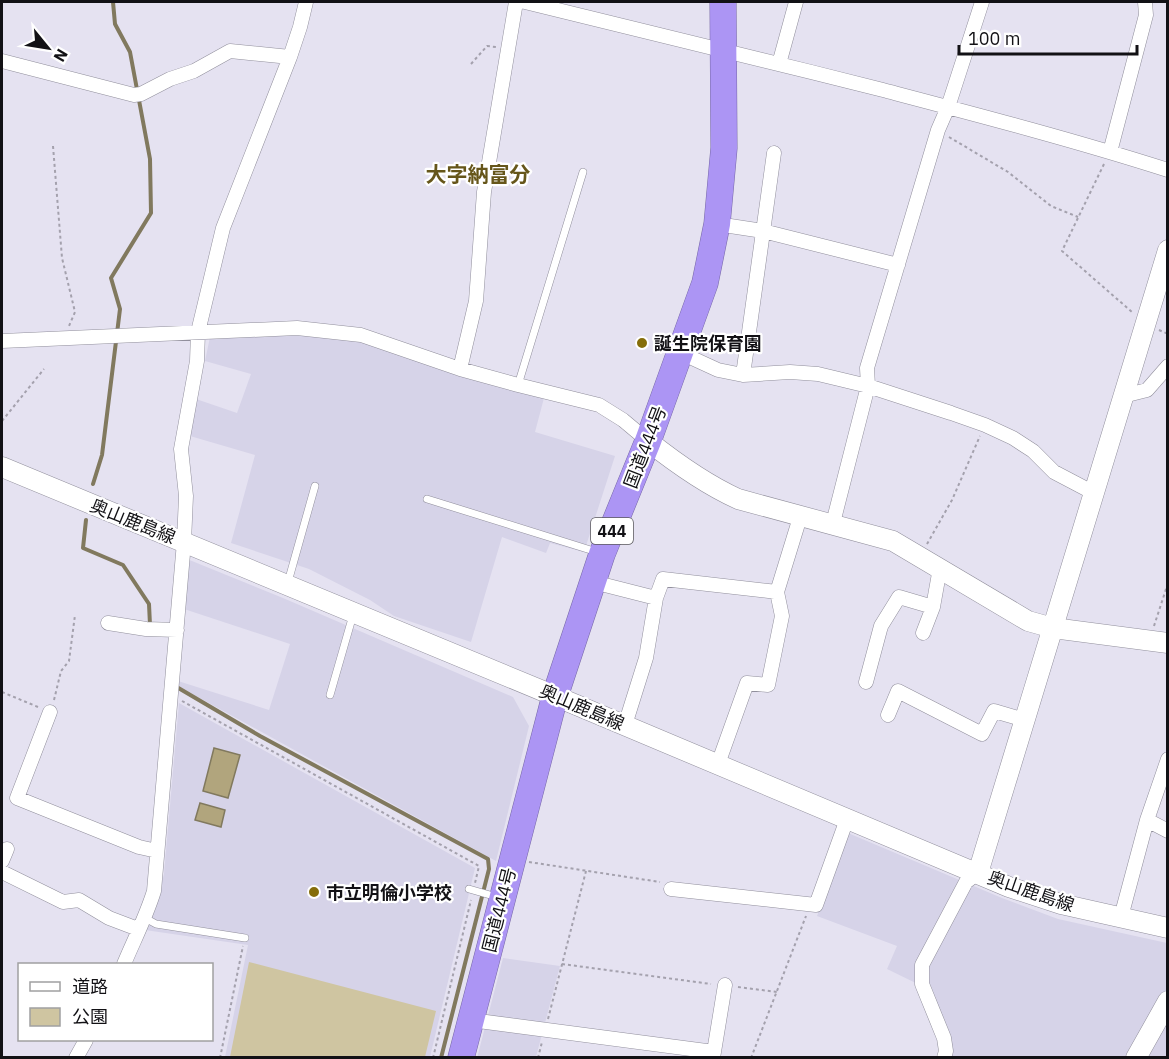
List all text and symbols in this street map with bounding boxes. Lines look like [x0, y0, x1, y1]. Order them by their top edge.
north arrow [18, 18, 78, 78]
scale bar [959, 18, 1138, 56]
text: 100 m [968, 27, 1020, 50]
text: N [49, 45, 73, 66]
district label: 大字納富分 [426, 160, 531, 188]
place label: 誕生院保育園 [654, 332, 762, 355]
marker: 誕生院保育園 [635, 336, 649, 350]
street label: 国道444号 [619, 403, 671, 491]
street label: 奥山鹿島線 [87, 493, 179, 549]
road number: 444 [591, 518, 633, 544]
street label: 奥山鹿島線 [536, 679, 628, 735]
street label: 国道444号 [477, 865, 521, 955]
street label: 奥山鹿島線 [985, 865, 1077, 917]
place label: 市立明倫小学校 [326, 881, 452, 904]
marker: 市立明倫小学校 [307, 885, 321, 899]
legend [18, 963, 213, 1041]
text: 道路 [72, 975, 108, 998]
text: 公園 [72, 1005, 108, 1028]

